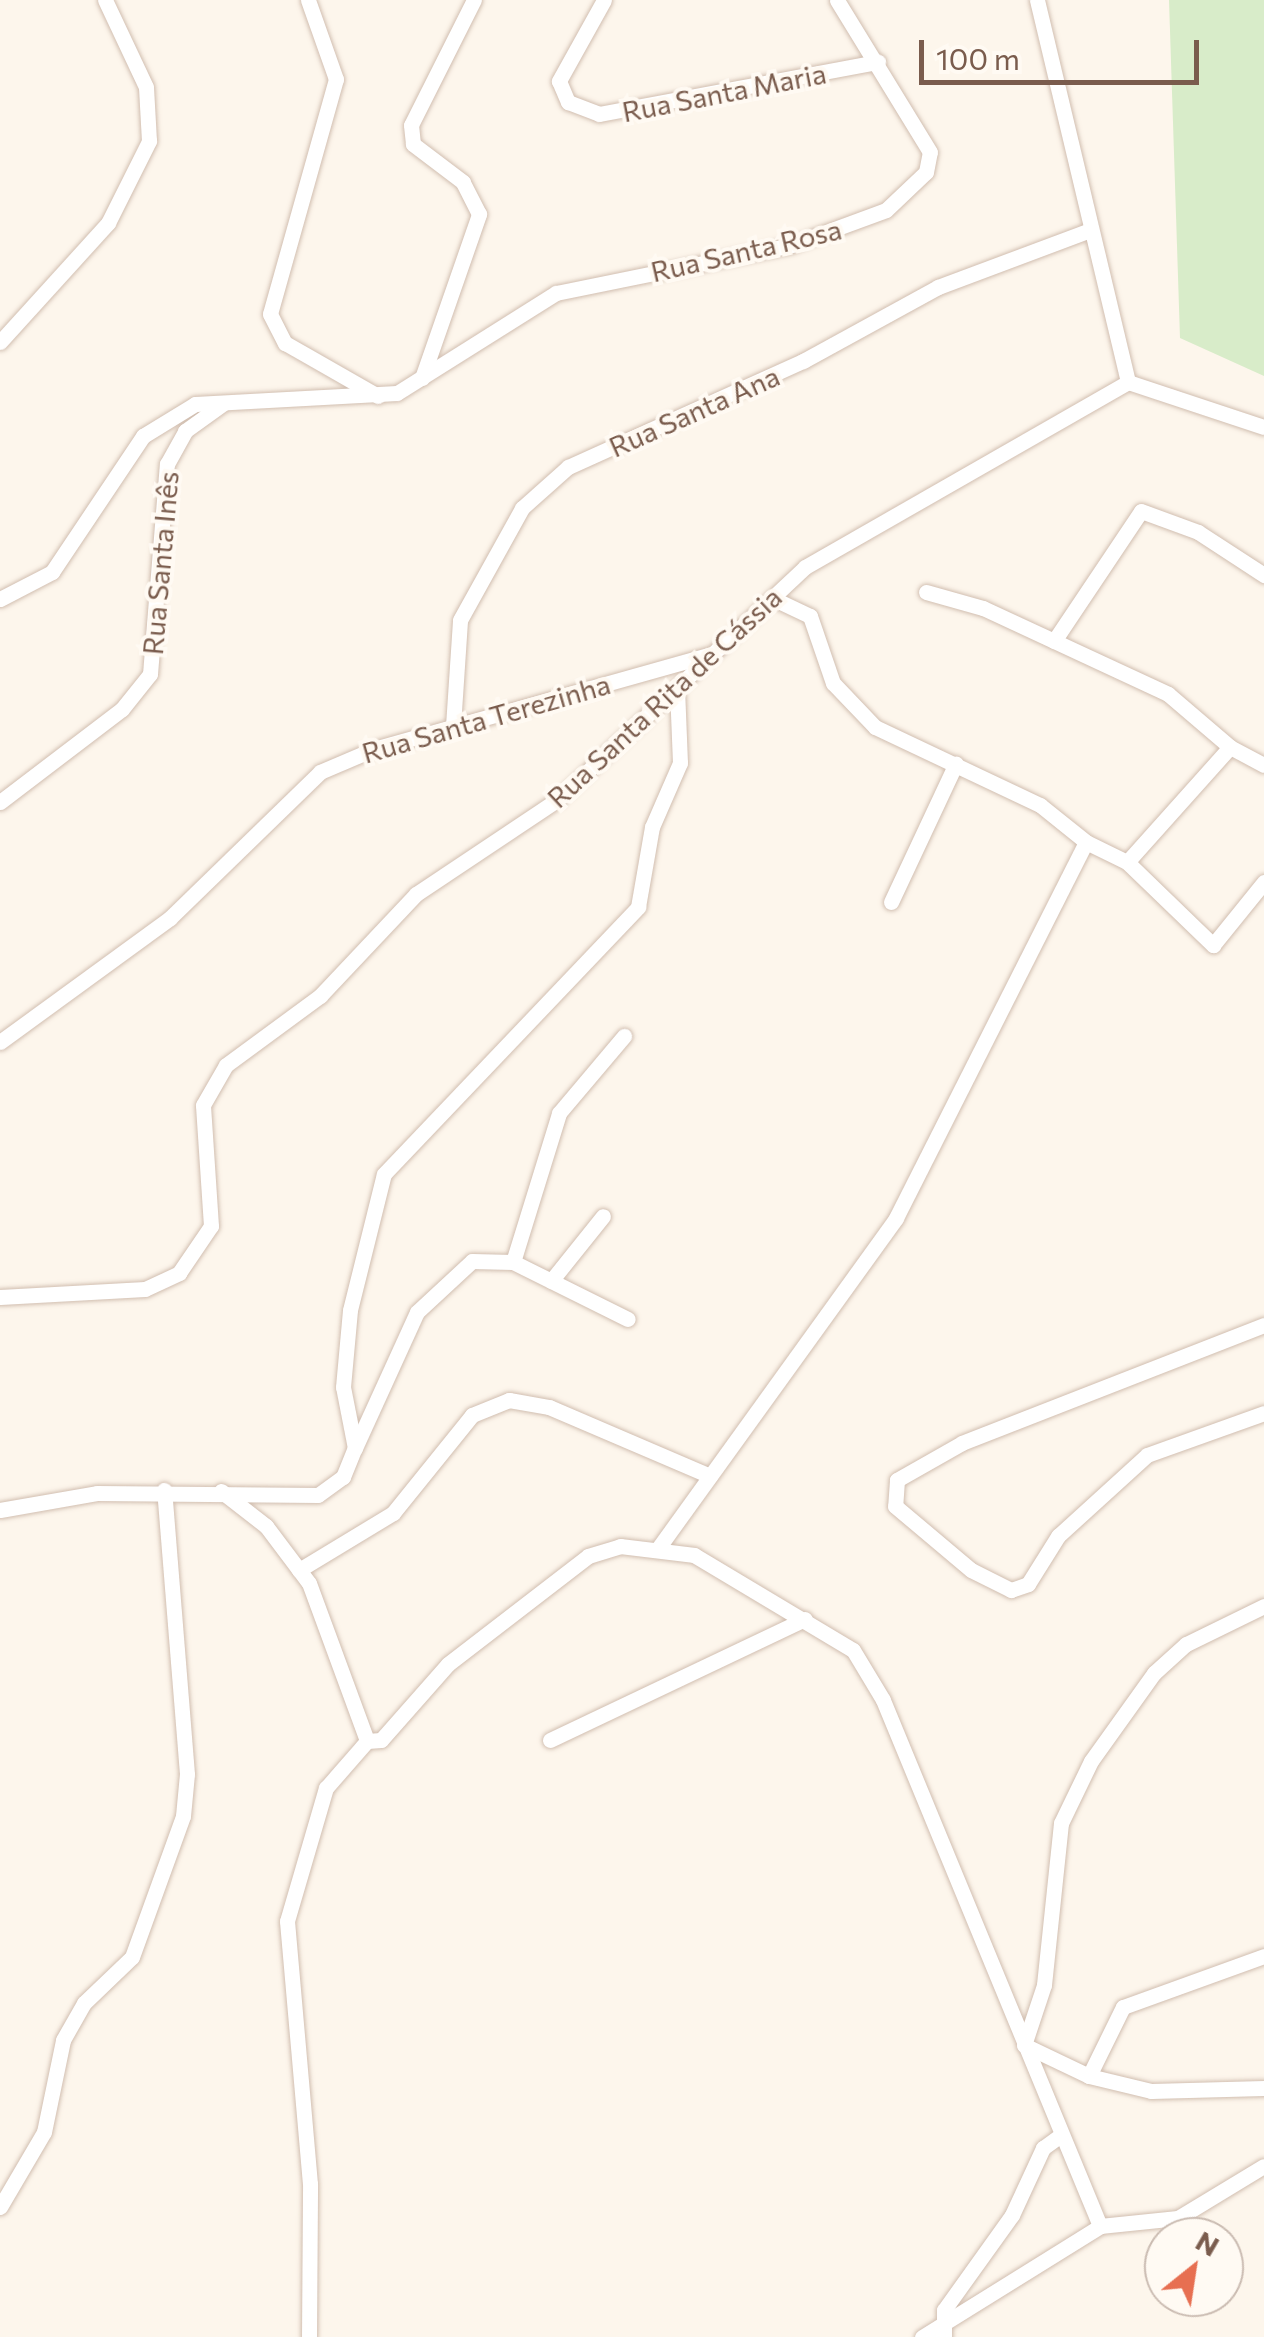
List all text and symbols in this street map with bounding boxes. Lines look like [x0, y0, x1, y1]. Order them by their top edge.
scale bar [924, 20, 1204, 82]
text: 100 m [936, 39, 1020, 76]
street label: Rua Santa Maria [619, 56, 829, 128]
street label: Rua Santa Rosa [647, 212, 845, 288]
street label: Rua Santa Ana [604, 358, 784, 464]
street label: Rua Santa Inês [135, 470, 185, 656]
street label: Rua Santa Rita de Cássia [540, 580, 788, 814]
street label: Rua Santa Terezinha [358, 666, 614, 770]
north arrow [1144, 2217, 1244, 2317]
text: N [1190, 2223, 1226, 2263]

